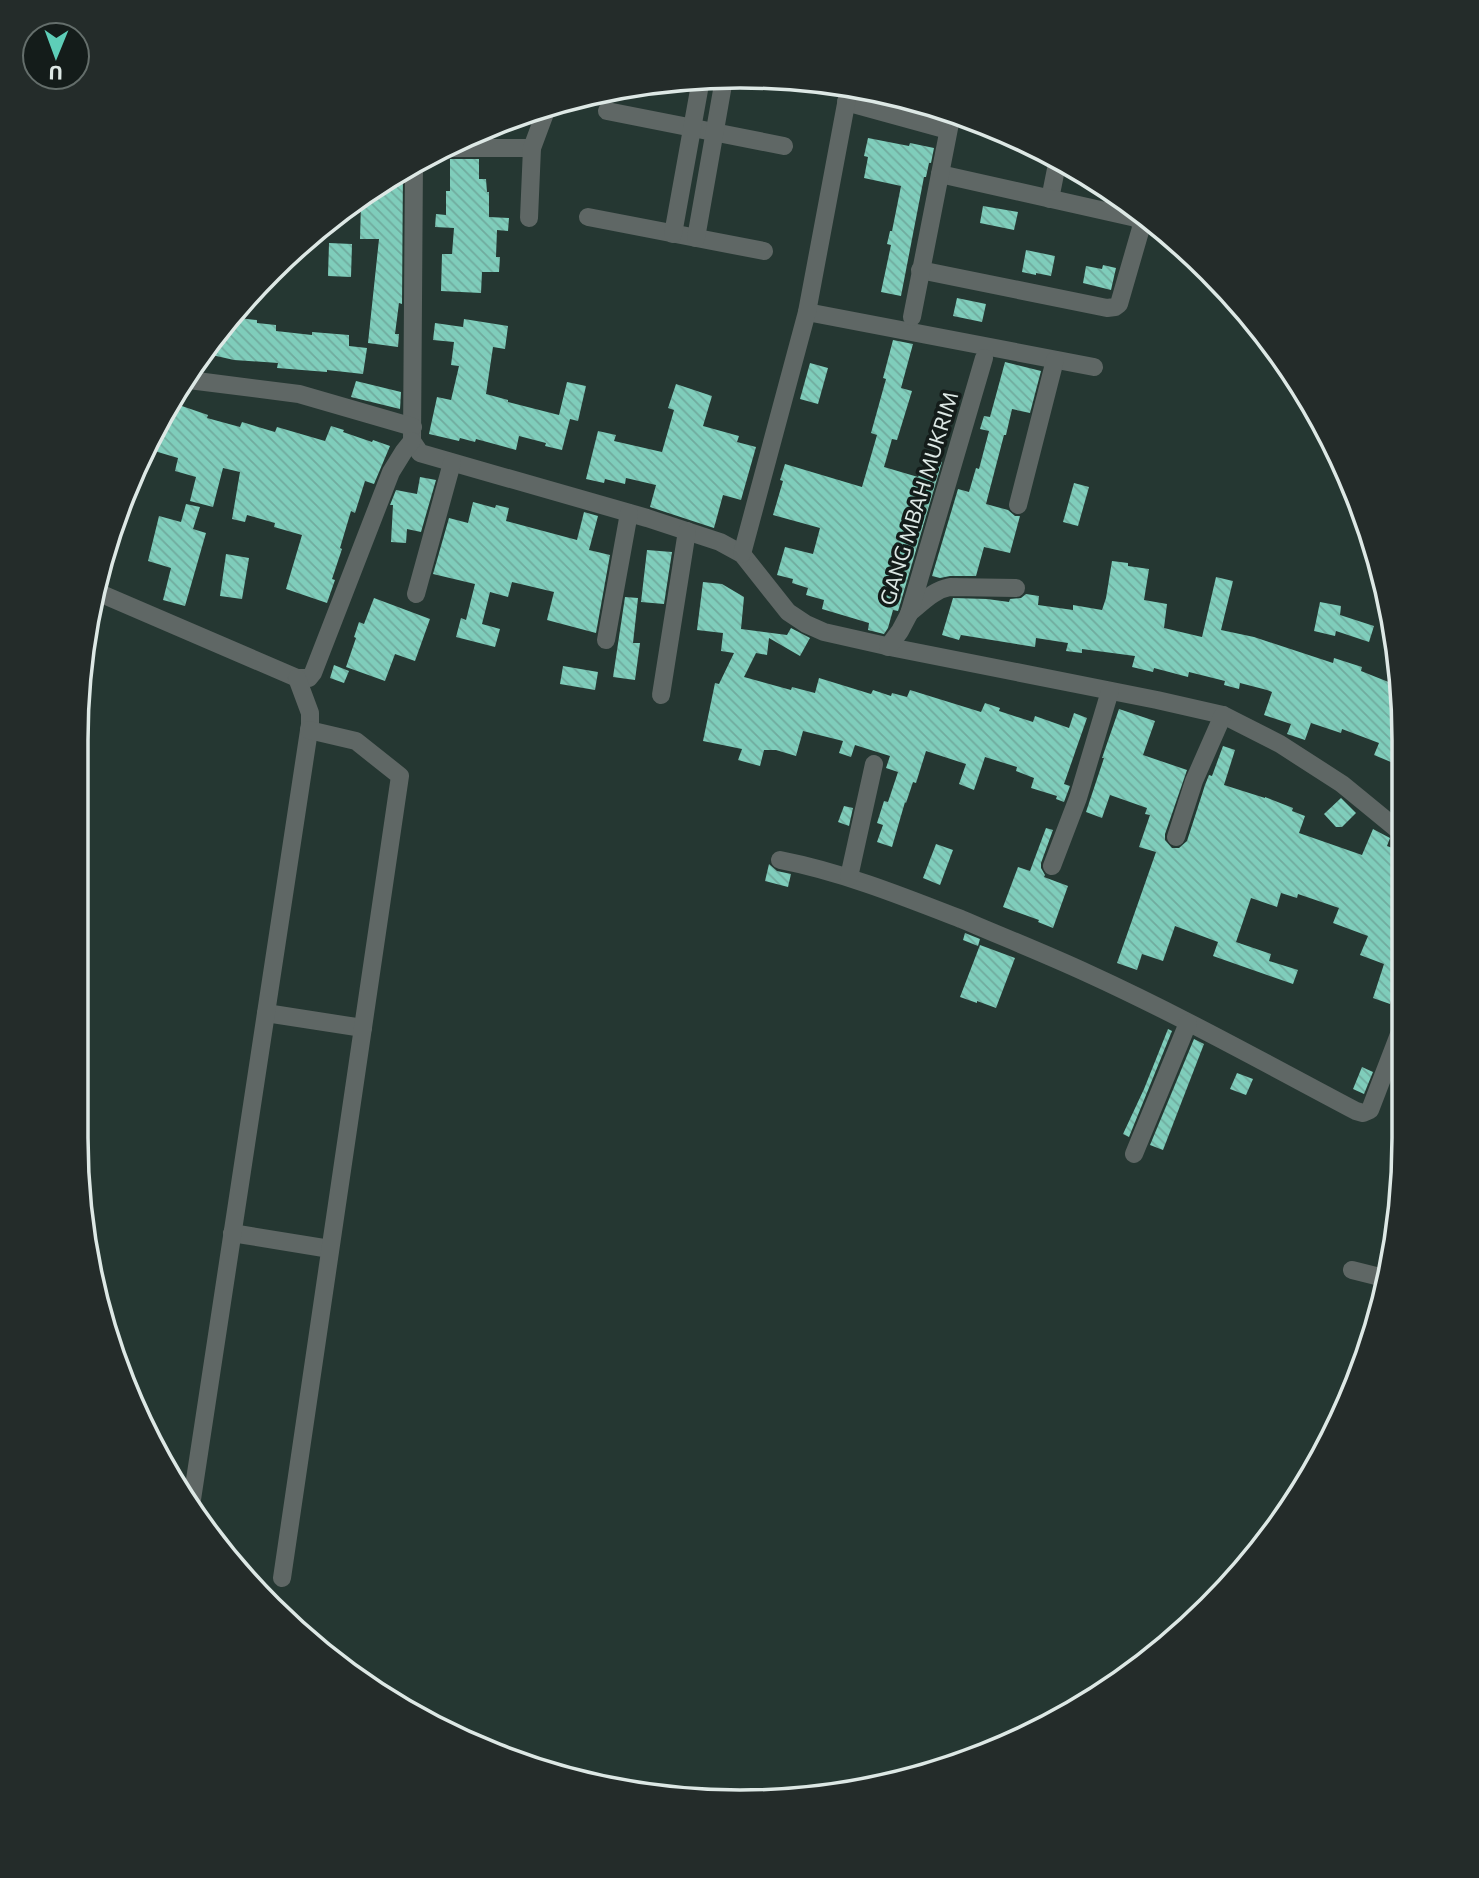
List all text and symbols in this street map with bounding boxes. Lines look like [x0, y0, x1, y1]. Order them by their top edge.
north arrow [21, 21, 91, 91]
text: U [49, 62, 63, 85]
street label: GANG MBAH MUKRIM [874, 388, 962, 608]

